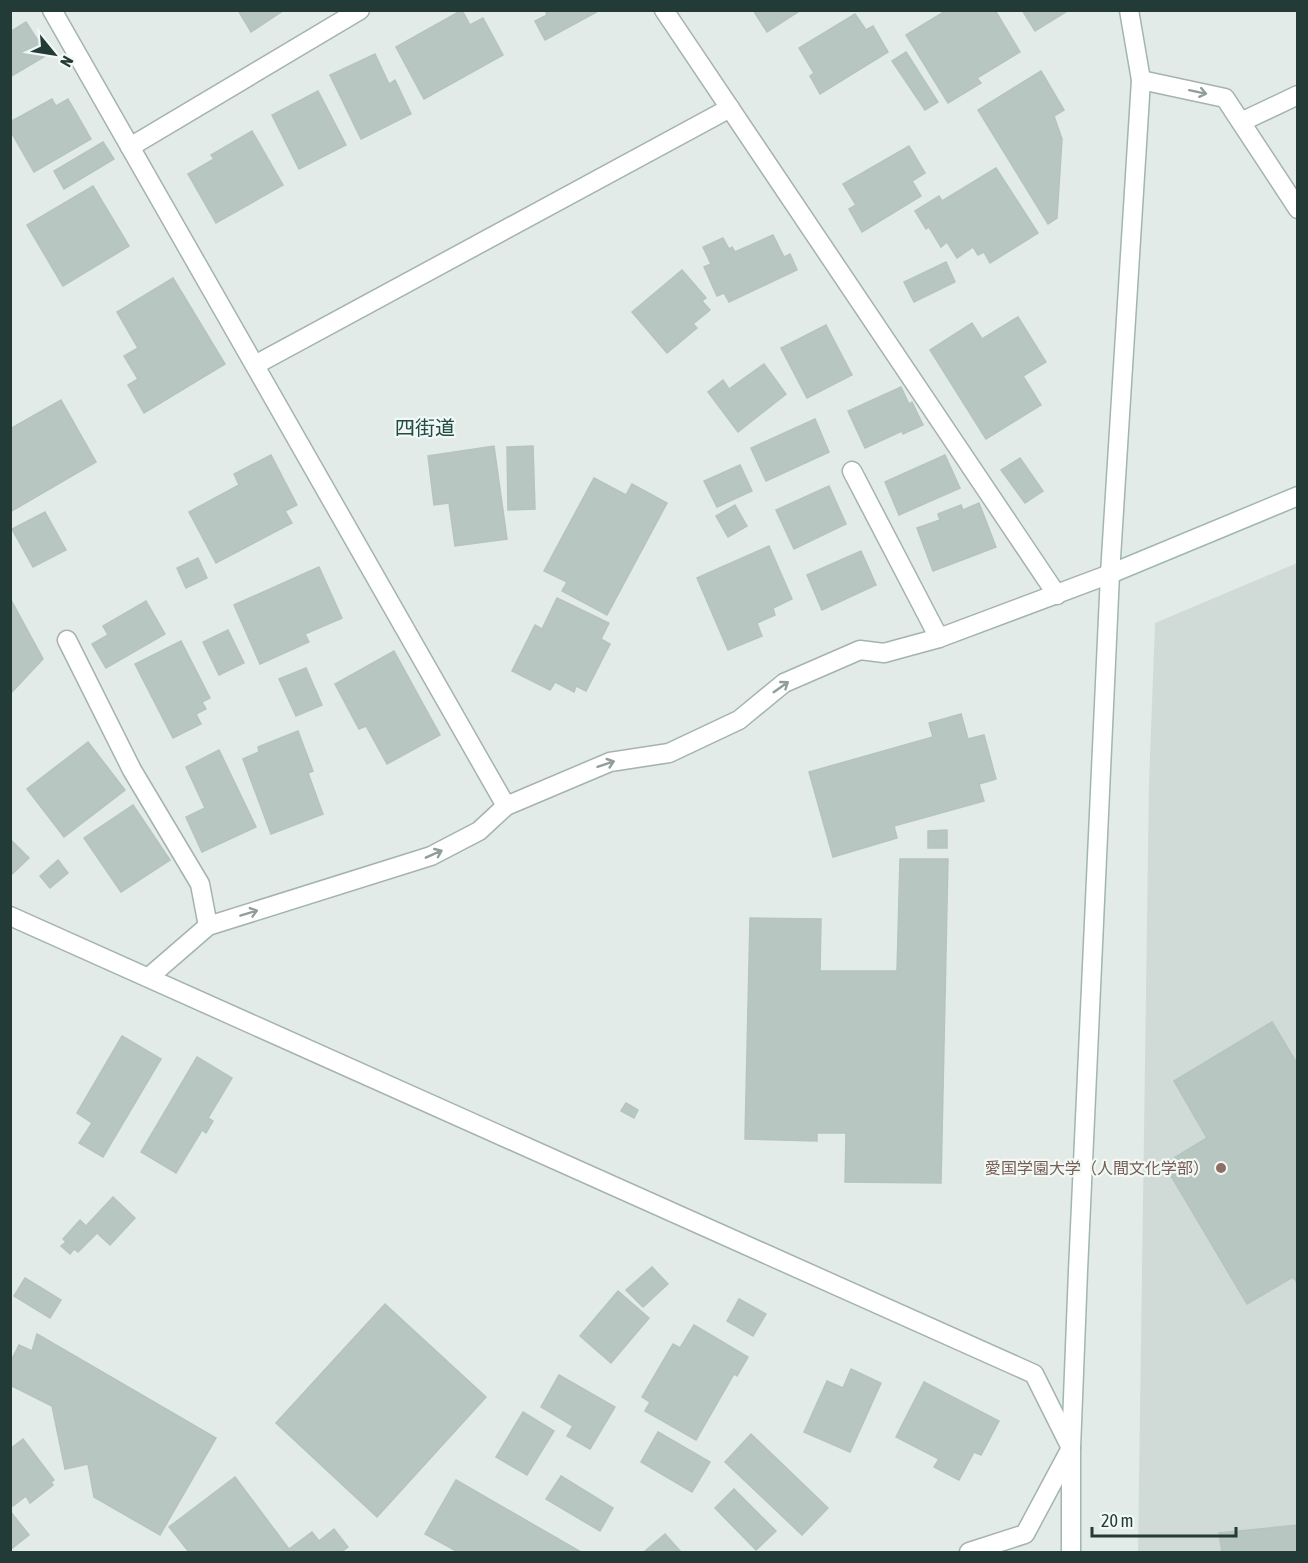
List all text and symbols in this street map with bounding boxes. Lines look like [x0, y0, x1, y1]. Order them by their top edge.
north arrow [24, 24, 84, 84]
text: N [57, 53, 77, 70]
one-way arrow [1189, 87, 1208, 99]
district label: 四街道 [395, 416, 455, 439]
one-way arrow [772, 681, 788, 693]
one-way arrow [596, 758, 614, 769]
one-way arrow [425, 847, 443, 859]
one-way arrow [239, 907, 258, 918]
place label: 愛国学園大学（人間文化学部） [985, 1159, 1209, 1177]
marker: 愛国学園大学（人間文化学部） [1214, 1161, 1228, 1175]
scale bar [1092, 1500, 1236, 1538]
text: 20 m [1101, 1510, 1133, 1531]

